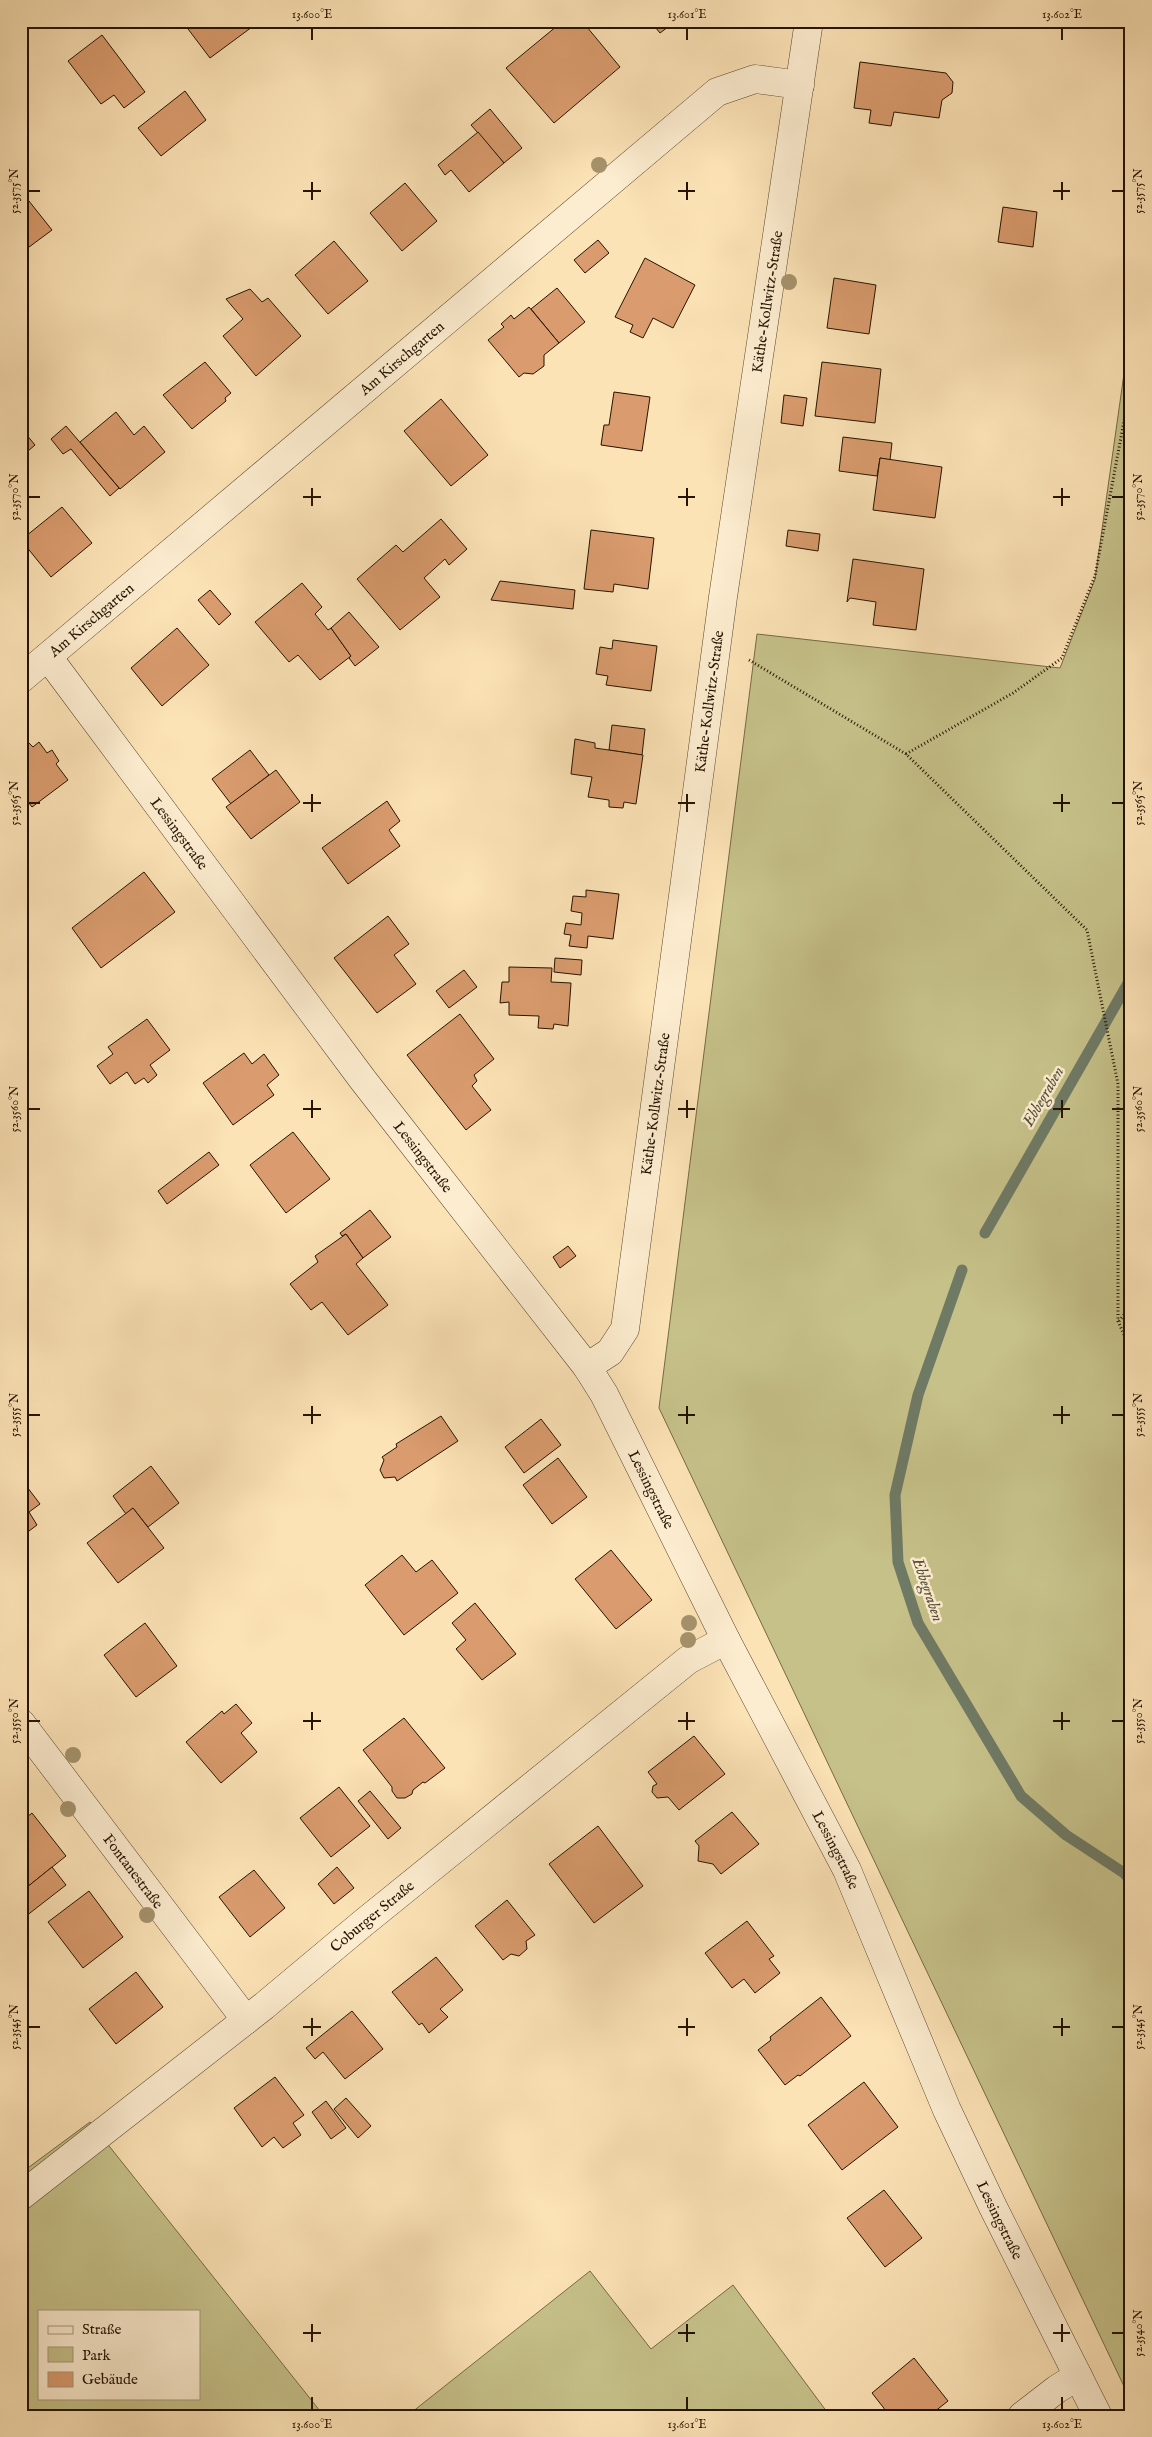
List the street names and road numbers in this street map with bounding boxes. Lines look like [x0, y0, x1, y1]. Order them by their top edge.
street label: Käthe-Kollwitz-Straße [747, 229, 787, 374]
street label: Am Kirschgarten [355, 317, 448, 400]
street label: Am Kirschgarten [44, 578, 138, 662]
street label: Käthe-Kollwitz-Straße [690, 629, 728, 774]
street label: Lessingstraße [146, 794, 213, 873]
street label: Käthe-Kollwitz-Straße [636, 1031, 674, 1176]
street label: Lessingstraße [389, 1117, 457, 1197]
street label: Lessingstraße [624, 1447, 679, 1532]
street label: Lessingstraße [808, 1808, 863, 1892]
street label: Fontanestraße [99, 1830, 168, 1913]
street label: Coburger Straße [326, 1876, 418, 1956]
street label: Lessingstraße [972, 2178, 1027, 2263]

